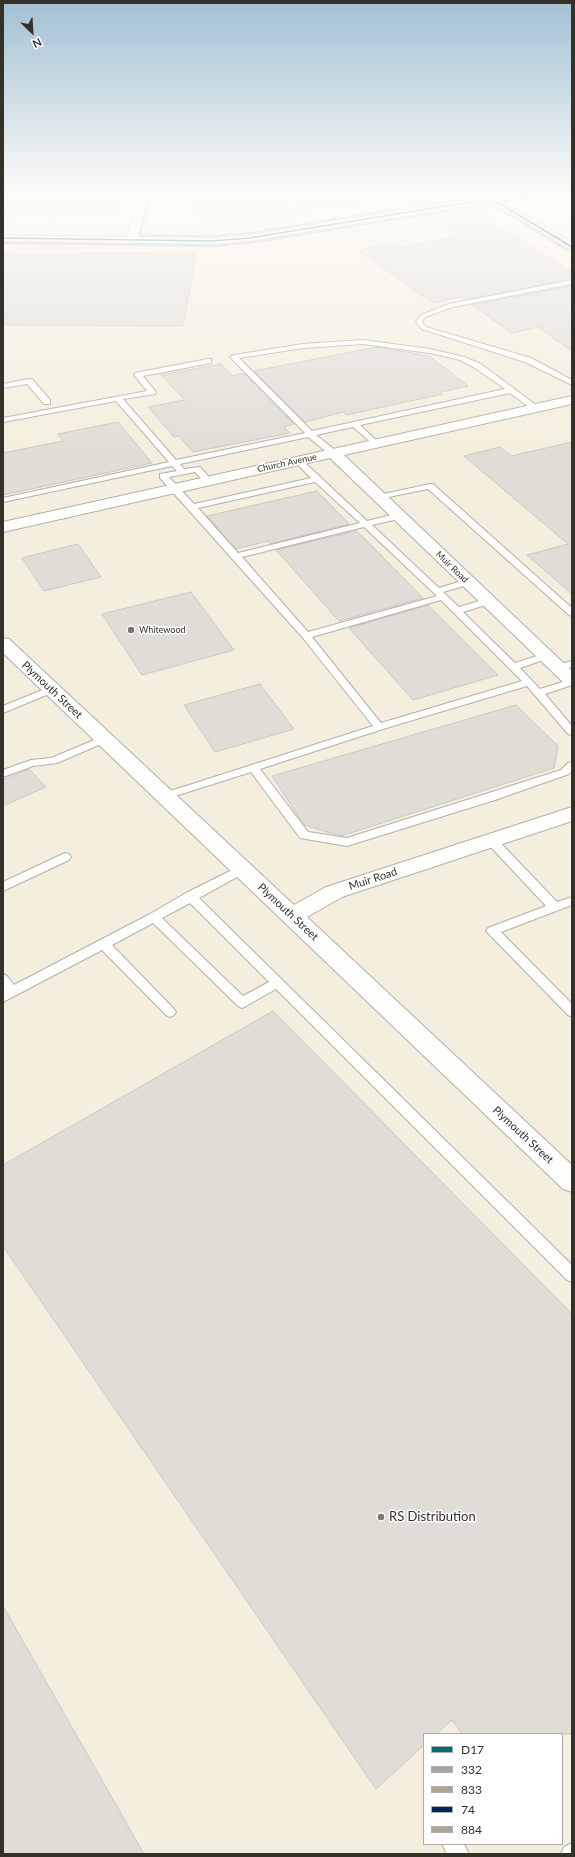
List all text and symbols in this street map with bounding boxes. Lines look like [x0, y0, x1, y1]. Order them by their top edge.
north arrow [12, 12, 52, 52]
text: N [31, 36, 44, 51]
street label: Church Avenue [256, 451, 318, 475]
street label: Muir Road [434, 549, 470, 585]
marker: Whitewood [126, 625, 136, 635]
place label: Whitewood [139, 625, 186, 635]
street label: Plymouth Street [19, 659, 85, 721]
street label: Muir Road [347, 865, 399, 893]
street label: Plymouth Street [255, 881, 321, 943]
street label: Plymouth Street [490, 1104, 556, 1166]
place label: RS Distribution [389, 1509, 476, 1525]
marker: RS Distribution [376, 1512, 386, 1522]
legend [423, 1733, 563, 1845]
text: D17 [461, 1742, 484, 1757]
text: 332 [461, 1762, 482, 1777]
text: 833 [461, 1782, 482, 1797]
text: 74 [461, 1802, 475, 1817]
text: 884 [461, 1822, 482, 1837]

